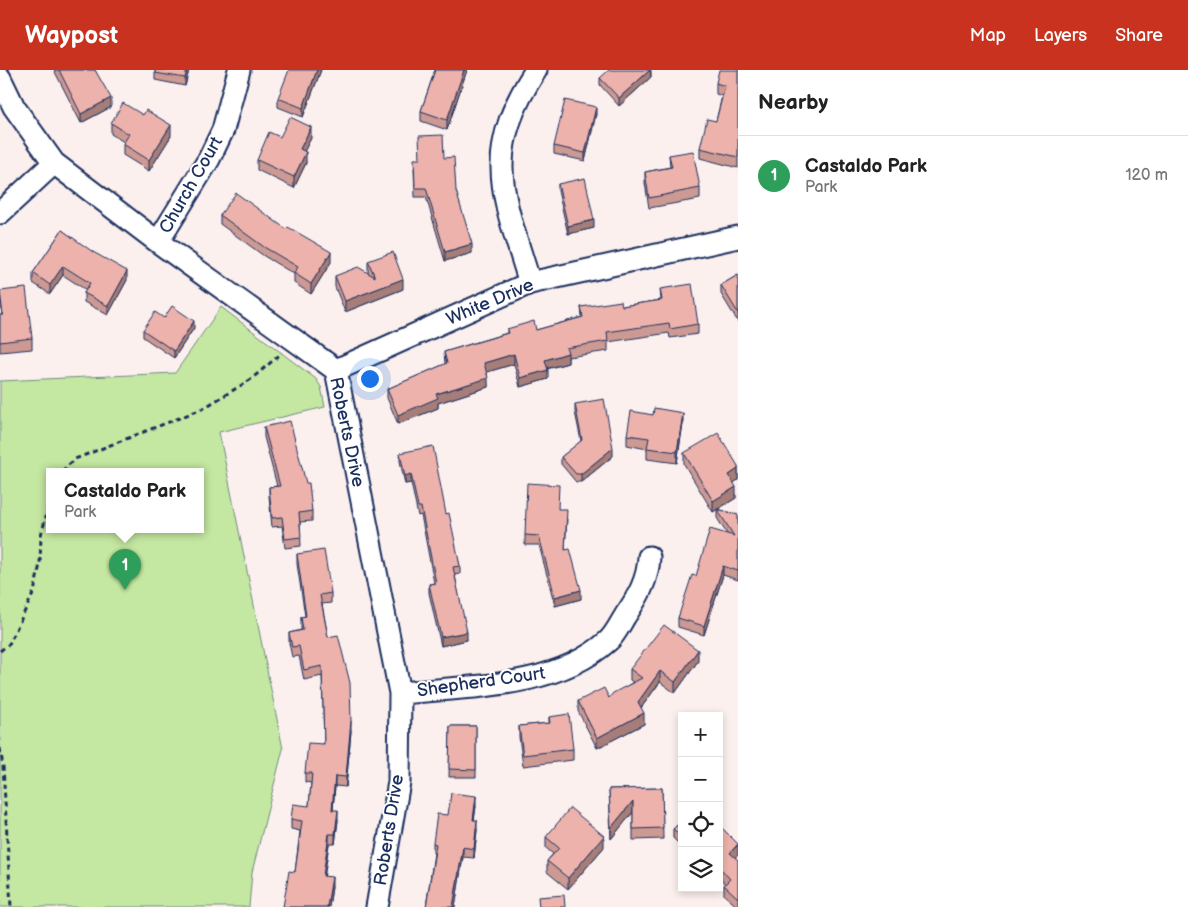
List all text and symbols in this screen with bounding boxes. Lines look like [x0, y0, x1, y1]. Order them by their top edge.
text: Waypost [25, 21, 118, 50]
text: Map [970, 25, 1006, 46]
text: Layers [1034, 25, 1087, 46]
text: Share [1115, 25, 1163, 46]
text: Nearby [758, 90, 828, 115]
street label: Church Court [155, 132, 227, 237]
text: Castaldo Park [805, 155, 927, 178]
text: 1 [771, 166, 777, 185]
text: 120 m [1125, 166, 1168, 185]
text: Park [805, 178, 837, 197]
street label: White Drive [443, 274, 537, 330]
your location [357, 366, 383, 392]
street label: Roberts Drive [325, 375, 369, 489]
popup [46, 468, 204, 533]
text: Castaldo Park [64, 480, 186, 503]
text: Park [64, 503, 96, 522]
pin: 1 [109, 549, 141, 590]
street label: Shepherd Court [416, 663, 547, 701]
map controls [678, 712, 723, 892]
button: + [678, 712, 723, 757]
button: − [678, 757, 723, 802]
street label: Roberts Drive [370, 773, 408, 887]
button: locate [678, 802, 723, 847]
button: layers [678, 847, 723, 892]

